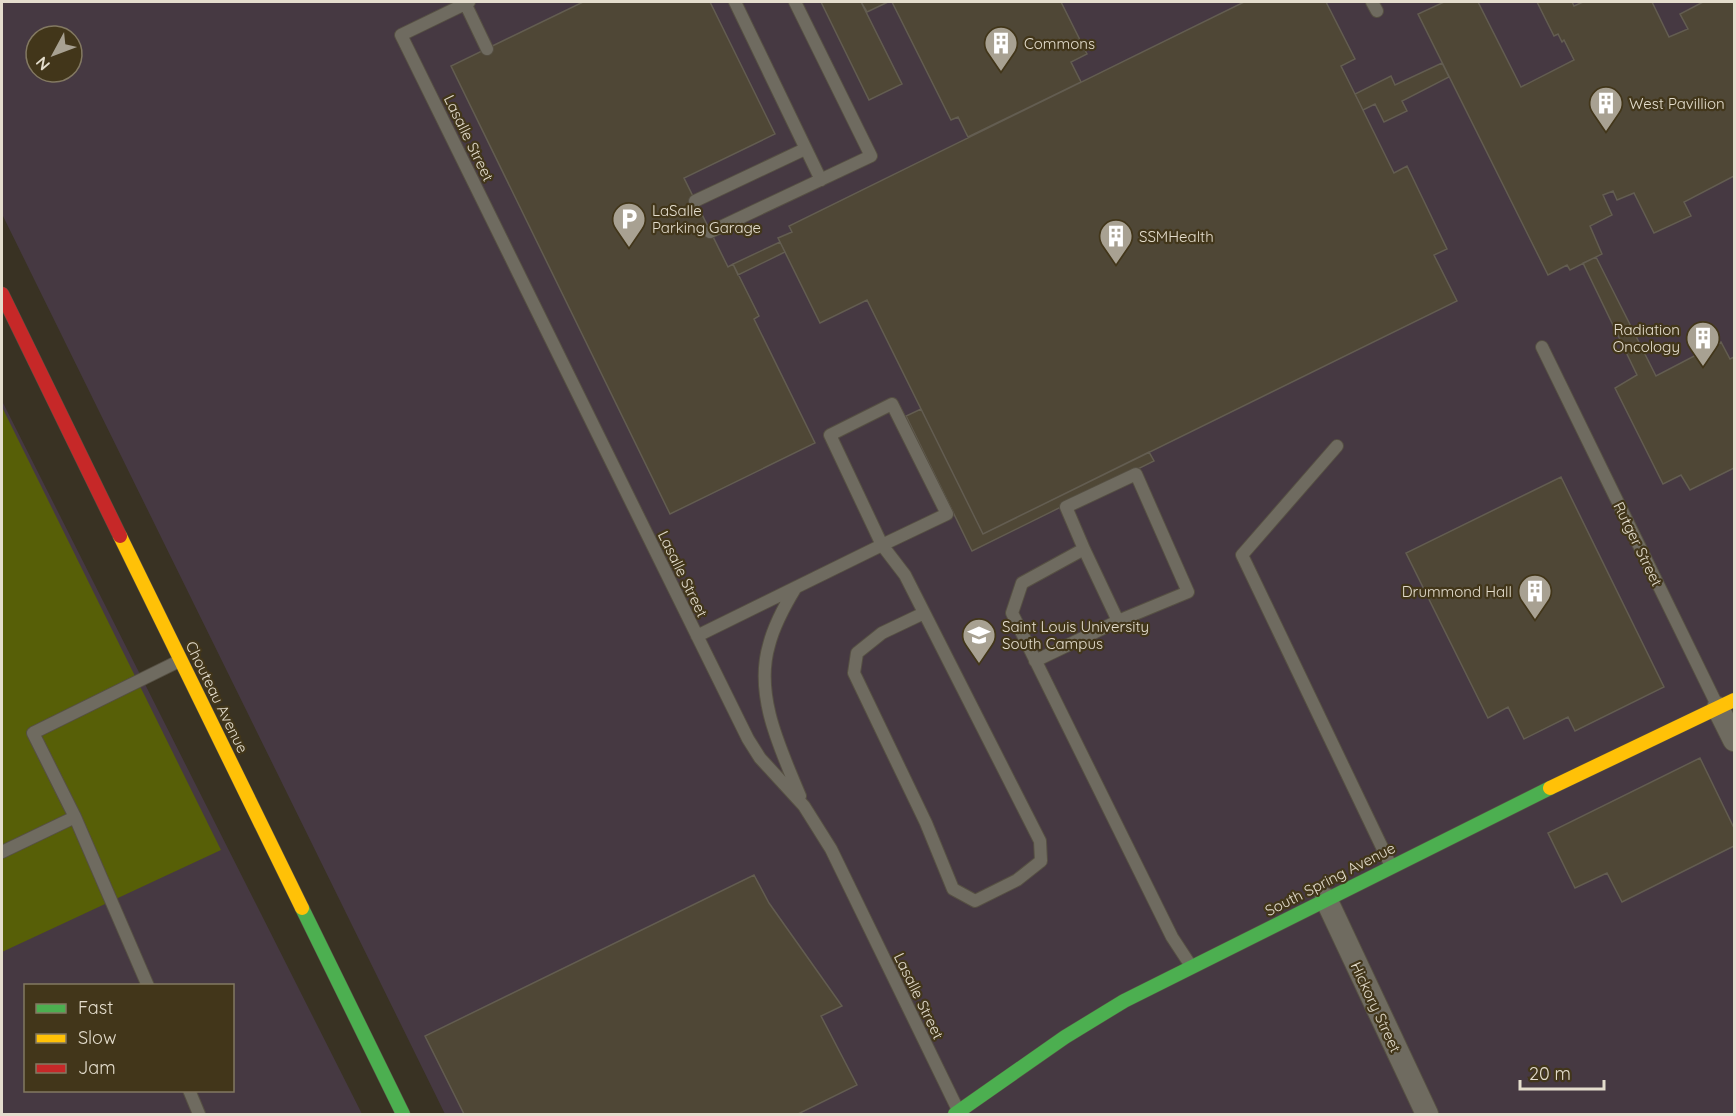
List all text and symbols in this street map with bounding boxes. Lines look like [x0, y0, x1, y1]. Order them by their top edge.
north arrow [24, 24, 84, 84]
building icon: Commons [983, 25, 1019, 72]
place label: Commons [1024, 34, 1095, 53]
text: N [31, 53, 54, 75]
building icon: West Pavillion [1588, 85, 1624, 132]
street label: Lasalle Street [440, 92, 498, 184]
place label: West Pavillion [1629, 94, 1725, 113]
parking icon: LaSalle Parking Garage [611, 201, 647, 248]
place label: LaSalle Parking Garage [652, 201, 761, 237]
building icon: SSMHealth [1098, 218, 1134, 265]
place label: SSMHealth [1139, 227, 1214, 246]
place label: Radiation Oncology [1613, 320, 1680, 356]
building icon: Radiation Oncology [1685, 320, 1721, 367]
street label: Rutger Street [1609, 499, 1667, 589]
street label: Lasalle Street [654, 528, 712, 620]
building icon: Drummond Hall [1517, 573, 1553, 620]
place label: Drummond Hall [1402, 582, 1512, 601]
school or university icon: Saint Louis University South Campus [961, 617, 997, 664]
place label: Saint Louis University South Campus [1002, 617, 1149, 653]
street label: Chouteau Avenue [182, 638, 252, 756]
street label: South Spring Avenue [1262, 838, 1398, 920]
street label: Lasalle Street [890, 950, 948, 1042]
street label: Hickory Street [1347, 959, 1405, 1055]
legend [24, 984, 234, 1092]
text: Fast [78, 996, 113, 1019]
text: Slow [78, 1026, 116, 1049]
scale bar [1520, 1053, 1604, 1091]
text: Jam [78, 1056, 116, 1079]
text: 20 m [1529, 1062, 1571, 1085]

